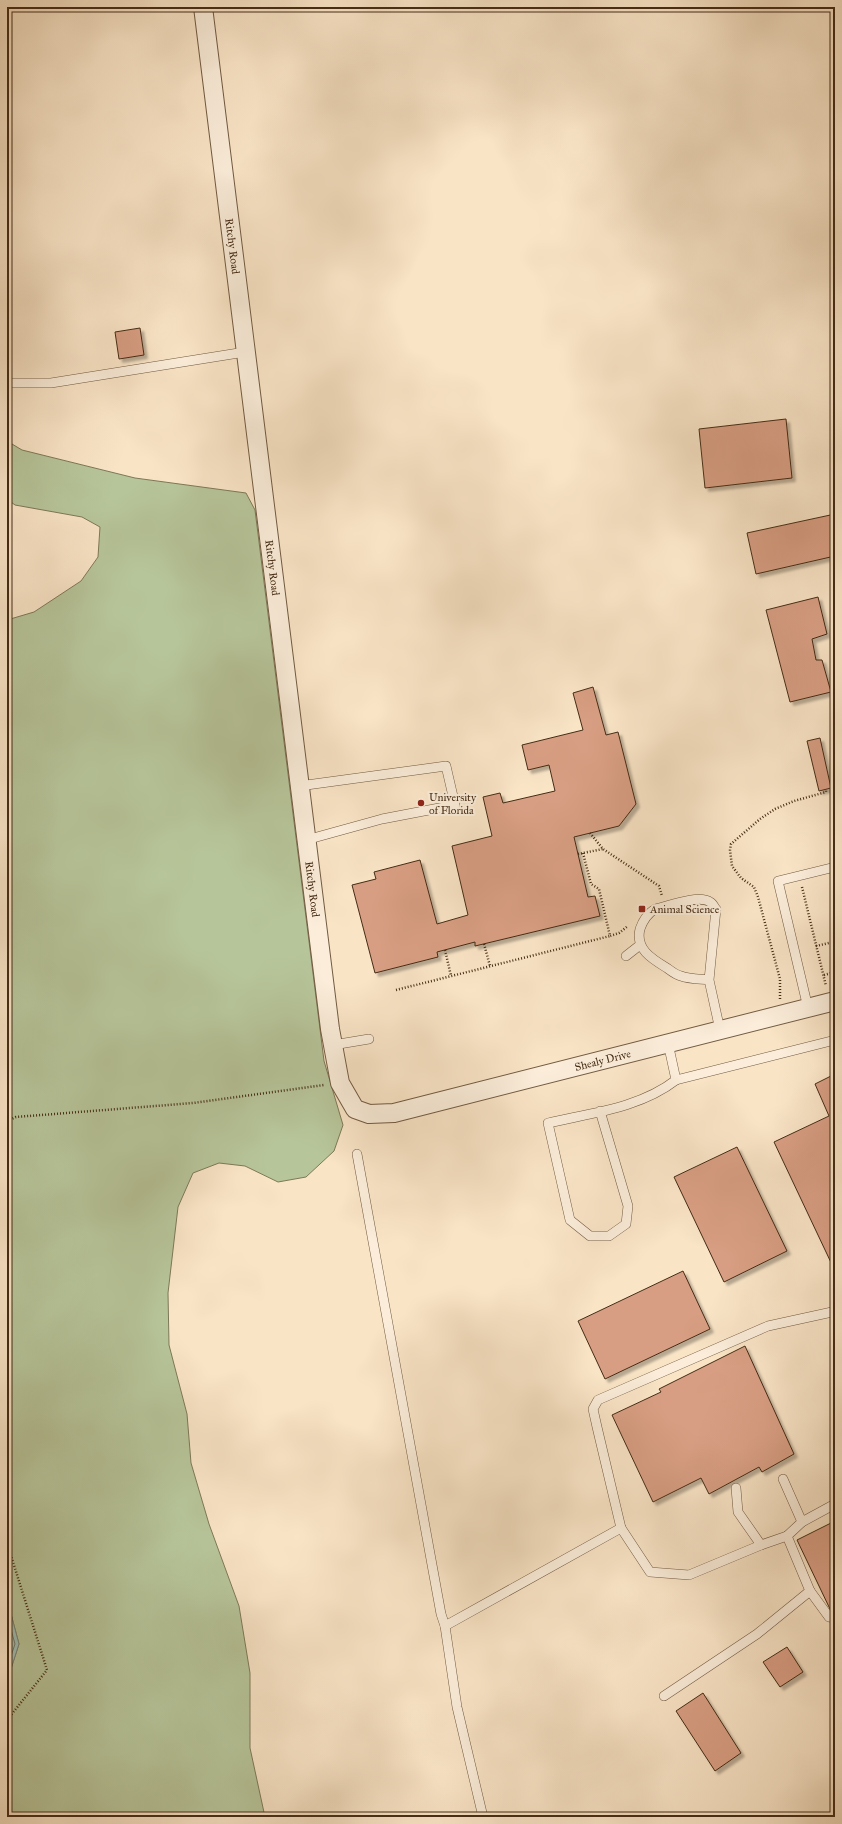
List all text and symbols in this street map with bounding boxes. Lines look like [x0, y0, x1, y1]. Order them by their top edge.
street label: Ritchy Road [222, 218, 242, 275]
street label: Ritchy Road [262, 539, 282, 597]
place label: University of Florida [429, 791, 477, 817]
marker: University of Florida [416, 798, 426, 808]
street label: Ritchy Road [302, 861, 322, 918]
place label: Animal Science [649, 903, 720, 916]
marker: Animal Science [637, 904, 647, 914]
street label: Shealy Drive [573, 1047, 633, 1074]

